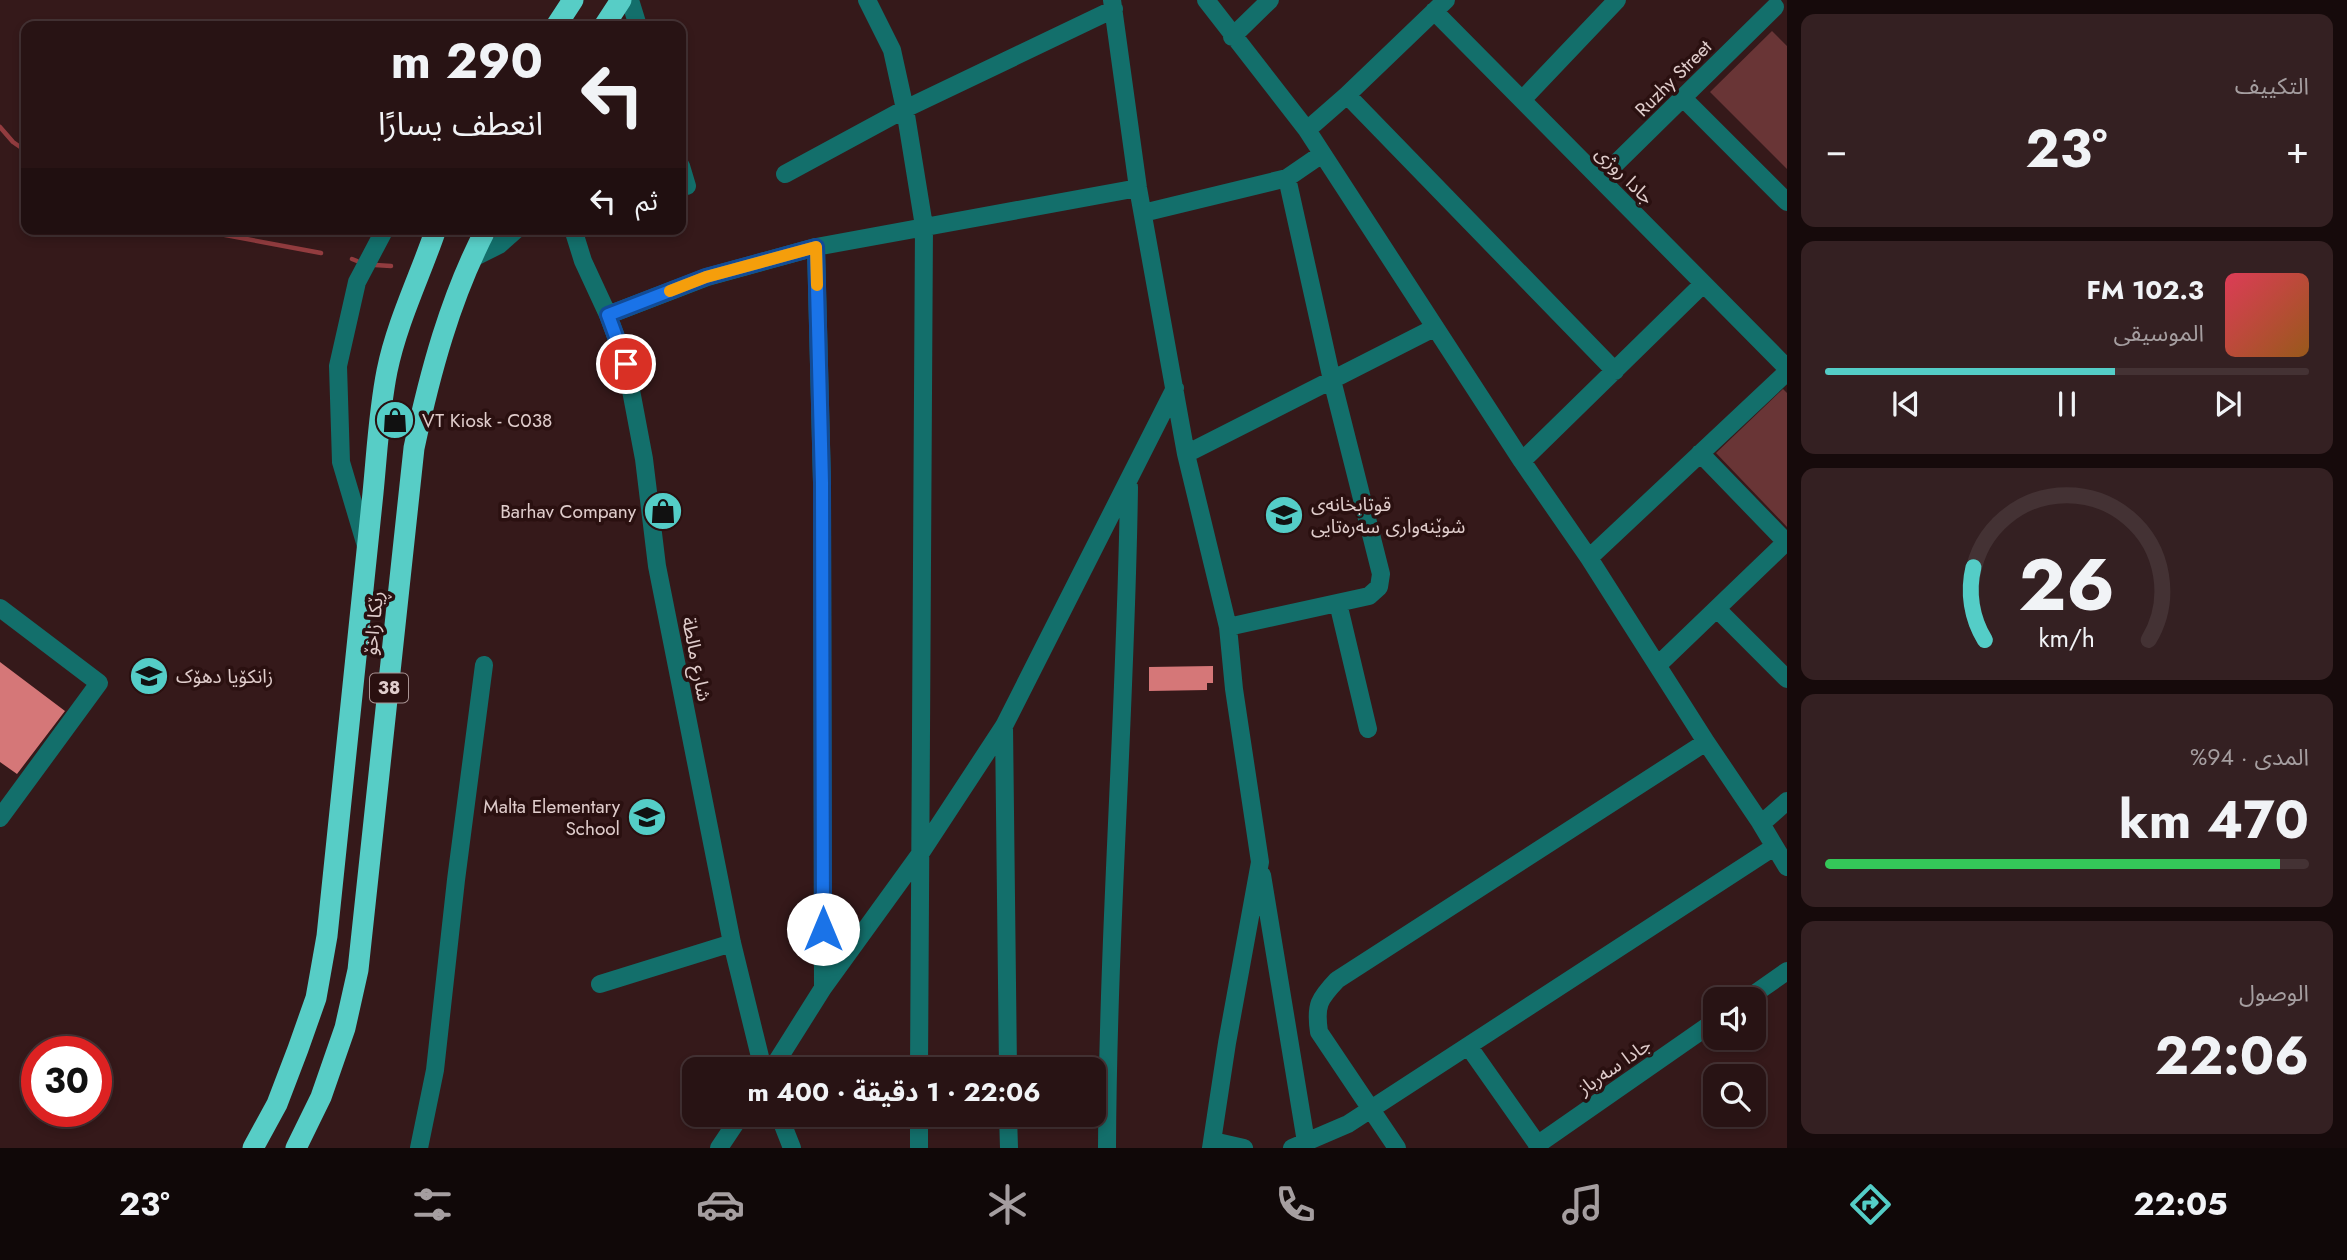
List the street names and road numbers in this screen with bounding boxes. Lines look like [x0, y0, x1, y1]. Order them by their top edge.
street label: Ruzhy Street [1629, 34, 1718, 123]
street label: جادا روژی [1589, 140, 1660, 211]
street label: ڕێکا زاخۆ [357, 590, 392, 657]
street label: شارع مالطة [675, 614, 718, 704]
road number: 38 [370, 674, 408, 702]
street label: جادا سەرباز [1571, 1031, 1656, 1102]

